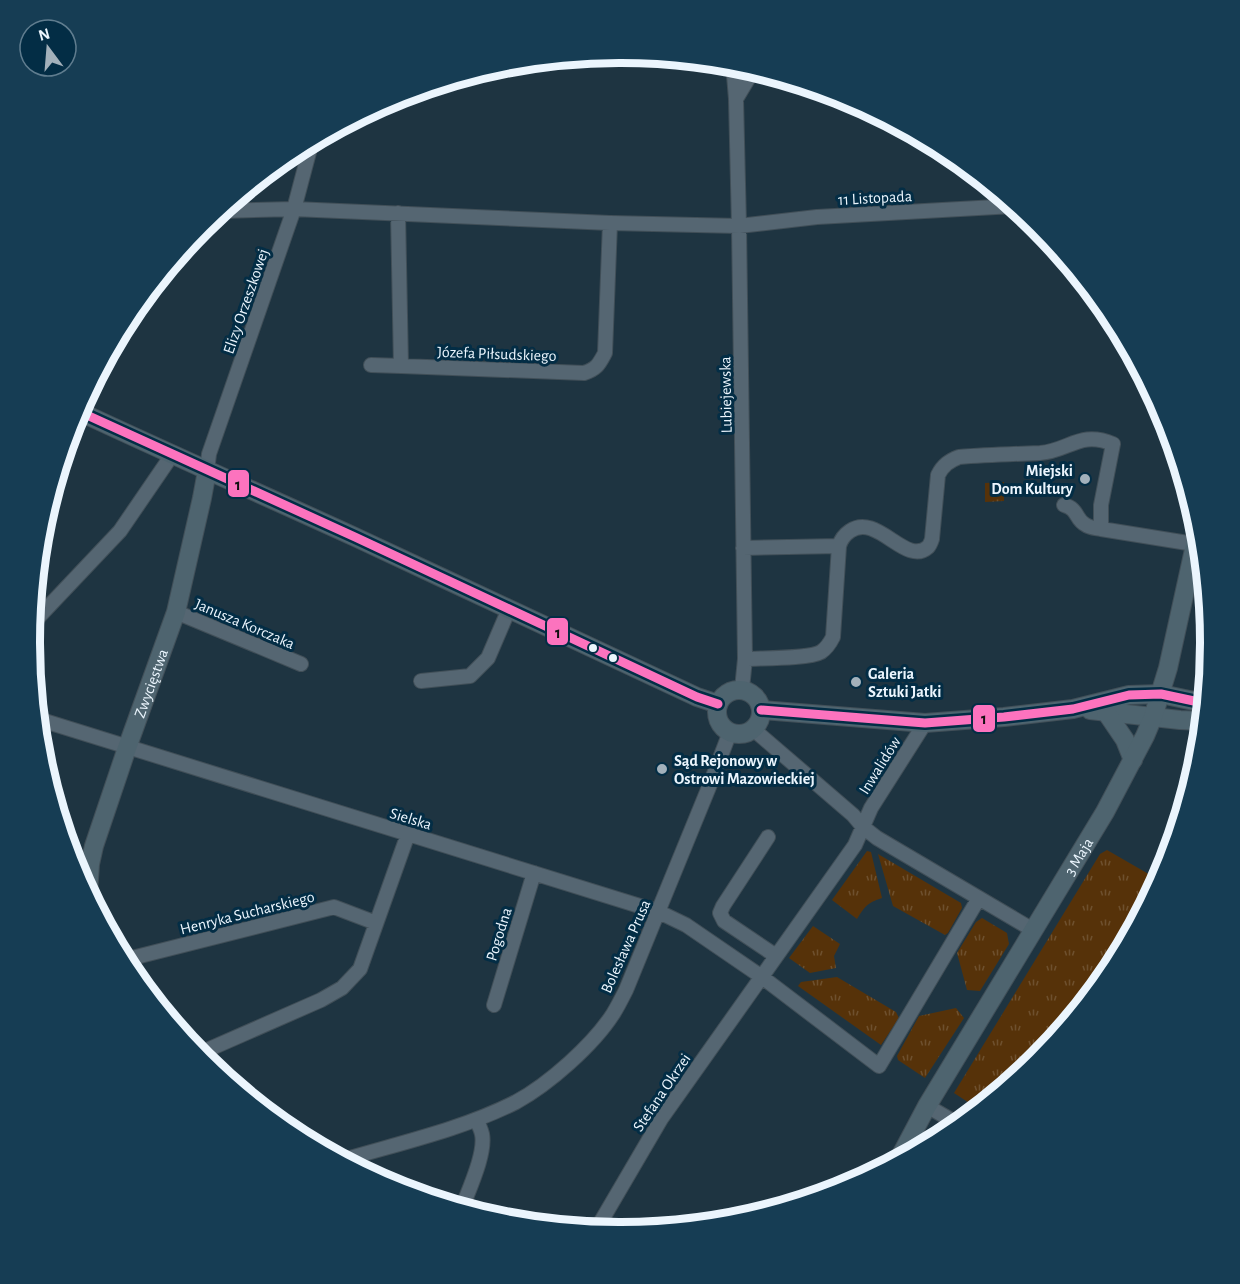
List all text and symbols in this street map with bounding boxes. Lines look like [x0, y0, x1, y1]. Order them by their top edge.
north arrow [18, 18, 78, 78]
text: N [37, 25, 52, 44]
street label: 11 Listopada [838, 188, 912, 208]
street label: Elizy Orzeszkowej [220, 247, 272, 356]
street label: Józefa Piłsudskiego [437, 344, 557, 364]
street label: Lubiejewska [717, 356, 736, 434]
place label: Miejski Dom Kultury [991, 463, 1074, 498]
line badge: 1 [227, 469, 250, 498]
marker: Miejski Dom Kultury [1078, 472, 1092, 486]
text: 1 [235, 477, 241, 493]
street label: Janusza Korczaka [192, 596, 297, 652]
line badge: 1 [546, 617, 569, 646]
text: 1 [555, 625, 561, 641]
unlabelled marker [587, 642, 599, 654]
street label: Zwycięstwa [132, 647, 171, 720]
unlabelled marker [607, 652, 619, 664]
place label: Galeria Sztuki Jatki [868, 666, 941, 700]
marker: Galeria Sztuki Jatki [849, 675, 863, 689]
line badge: 1 [972, 704, 996, 733]
text: 1 [981, 711, 987, 727]
street label: Inwalidów [856, 734, 904, 797]
place label: Sąd Rejonowy w Ostrowi Mazowieckiej [674, 753, 815, 788]
marker: Sąd Rejonowy w Ostrowi Mazowieckiej [655, 762, 669, 776]
street label: Sielska [388, 805, 434, 833]
street label: 3 Maja [1062, 835, 1097, 878]
street label: Henryka Sucharskiego [178, 889, 316, 938]
street label: Bolesława Prusa [598, 897, 654, 995]
street label: Pogodna [483, 906, 515, 963]
street label: Stefana Okrzei [630, 1051, 694, 1134]

